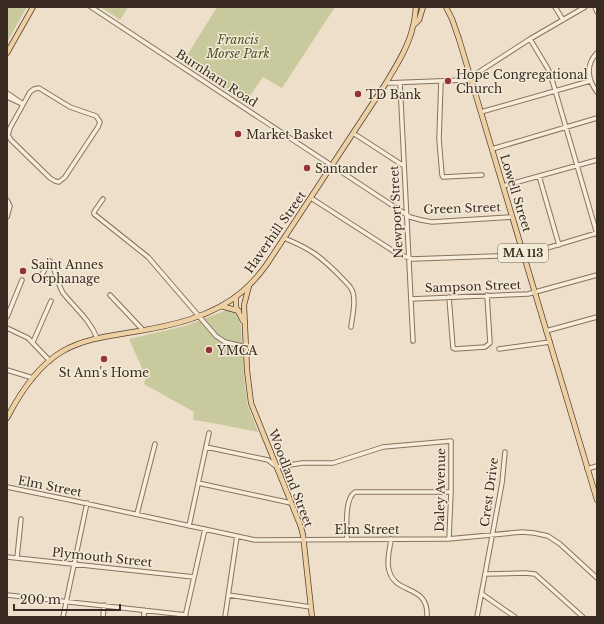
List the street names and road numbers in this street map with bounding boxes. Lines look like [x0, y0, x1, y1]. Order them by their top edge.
street label: Burnham Road [173, 46, 261, 110]
street label: Lowell Street [497, 152, 535, 234]
street label: Newport Street [386, 165, 406, 259]
street label: Haverhill Street [241, 188, 309, 276]
street label: Green Street [423, 199, 501, 217]
road number: MA 113 [498, 244, 548, 262]
street label: Sampson Street [425, 277, 522, 295]
street label: Woodland Street [265, 426, 317, 529]
street label: Daley Avenue [432, 448, 448, 532]
street label: Crest Drive [477, 456, 501, 528]
street label: Elm Street [17, 472, 84, 500]
street label: Elm Street [334, 522, 400, 537]
street label: Plymouth Street [51, 544, 153, 570]

